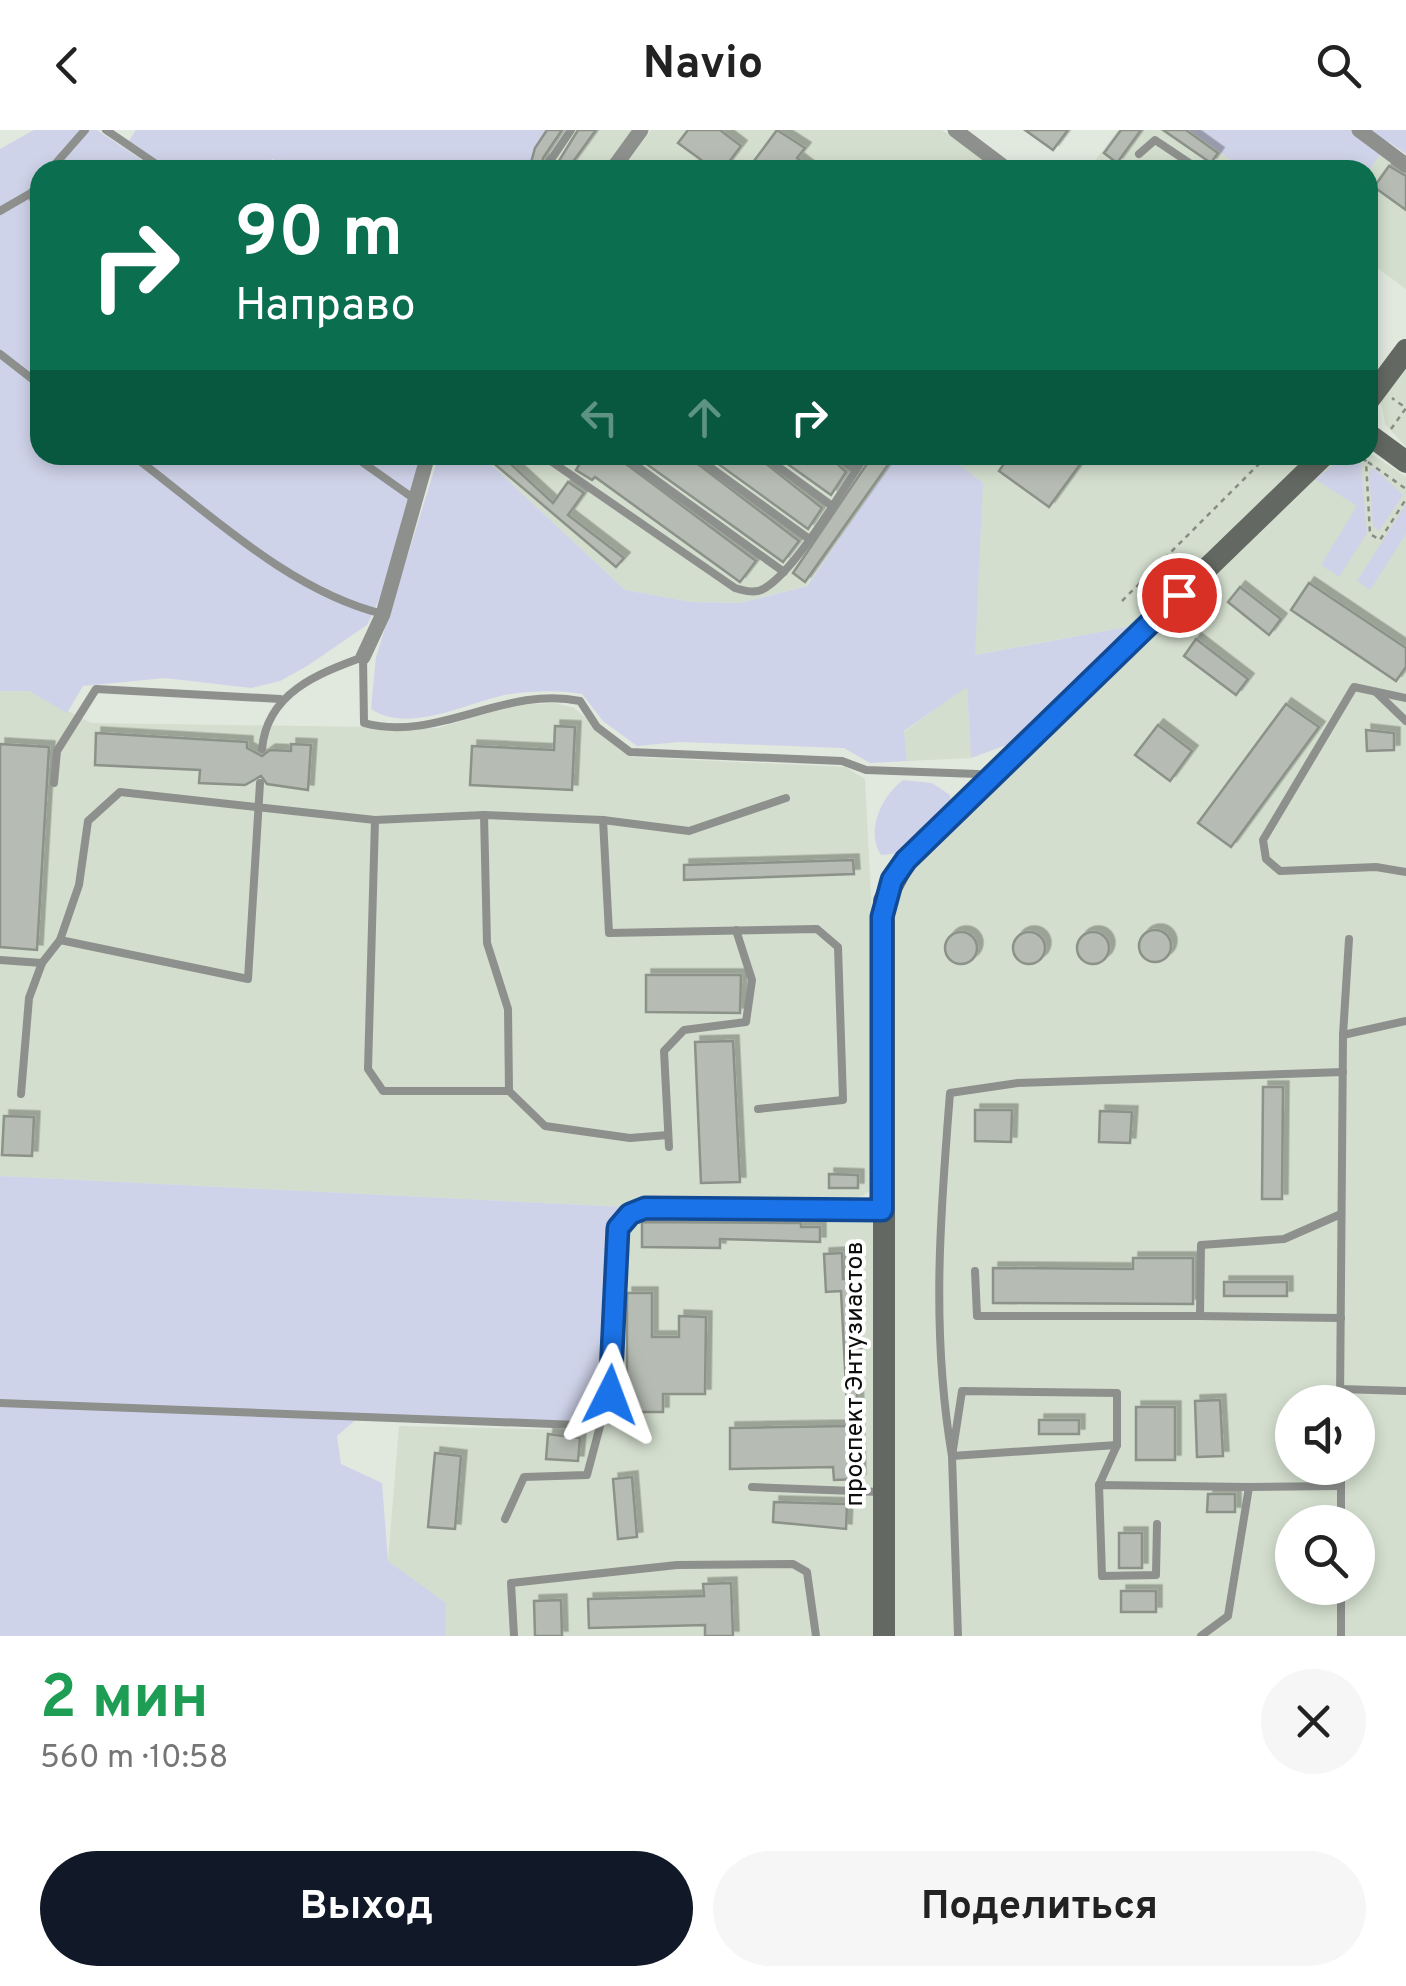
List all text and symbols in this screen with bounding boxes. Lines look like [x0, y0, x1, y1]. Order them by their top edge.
text: Navio [643, 37, 763, 94]
icon: back [40, 38, 95, 93]
icon: search [1311, 38, 1366, 93]
text: 90 m [235, 192, 403, 281]
icon: right [70, 200, 200, 330]
text: Направо [235, 279, 416, 336]
icon: left [572, 390, 627, 445]
icon: ahead [677, 390, 732, 445]
icon: right [782, 390, 837, 445]
pin [1137, 553, 1222, 638]
icon: arrive [1152, 568, 1207, 623]
street label: проспект Энтузиастов [840, 1241, 872, 1507]
position arrow [558, 1343, 662, 1447]
map controls [1275, 1385, 1375, 1605]
button: sound [1275, 1385, 1375, 1485]
button: search [1275, 1505, 1375, 1605]
text: 2 мин [40, 1663, 209, 1739]
button: close [1261, 1669, 1366, 1774]
text: 560 m · 10:58 [40, 1739, 228, 1779]
button: Выход [40, 1851, 693, 1966]
button: Поделиться [713, 1851, 1366, 1966]

